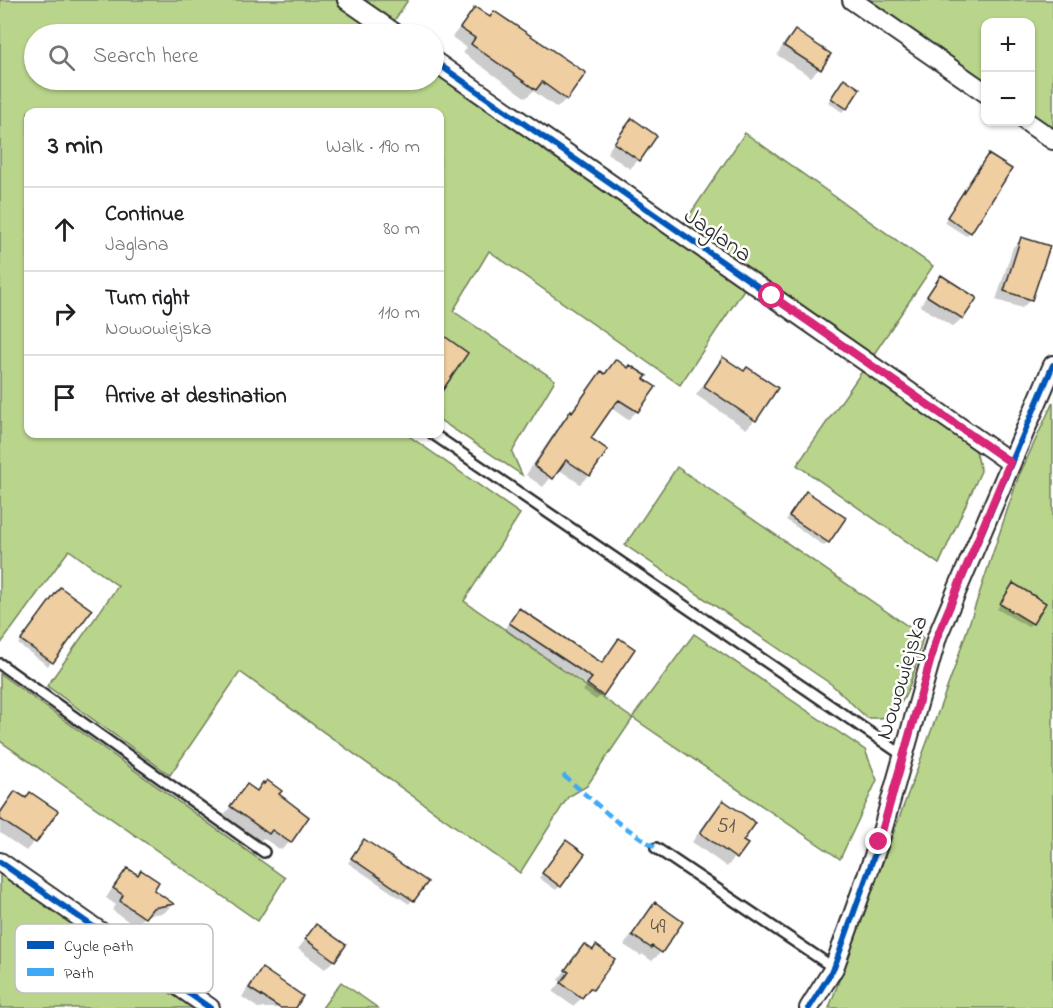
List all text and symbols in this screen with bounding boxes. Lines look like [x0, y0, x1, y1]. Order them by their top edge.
map controls [981, 18, 1035, 126]
button: + [981, 18, 1035, 72]
search box [24, 24, 444, 90]
icon: search [45, 41, 78, 74]
text: Search here [93, 41, 198, 73]
button: − [981, 72, 1035, 126]
text: 3 min [48, 128, 103, 166]
text: Walk · 190 m [326, 133, 420, 162]
text: Continue [105, 199, 184, 231]
street label: Jaglana [676, 200, 758, 272]
icon: ahead [48, 213, 81, 246]
text: 80 m [383, 215, 420, 244]
text: Jaglana [105, 231, 169, 260]
route start [758, 282, 784, 308]
text: Turn right [105, 283, 190, 315]
icon: right [48, 297, 81, 330]
text: 110 m [378, 299, 420, 328]
text: Nowowiejska [105, 315, 212, 344]
icon: arrive [48, 381, 81, 414]
text: Arrive at destination [105, 381, 287, 413]
street label: Nowowiejska [868, 612, 938, 744]
house number: 51 [717, 812, 736, 842]
route end [865, 828, 891, 854]
house number: 49 [651, 913, 666, 943]
legend [15, 924, 213, 993]
text: Cycle path [64, 935, 133, 959]
text: Path [64, 962, 94, 986]

